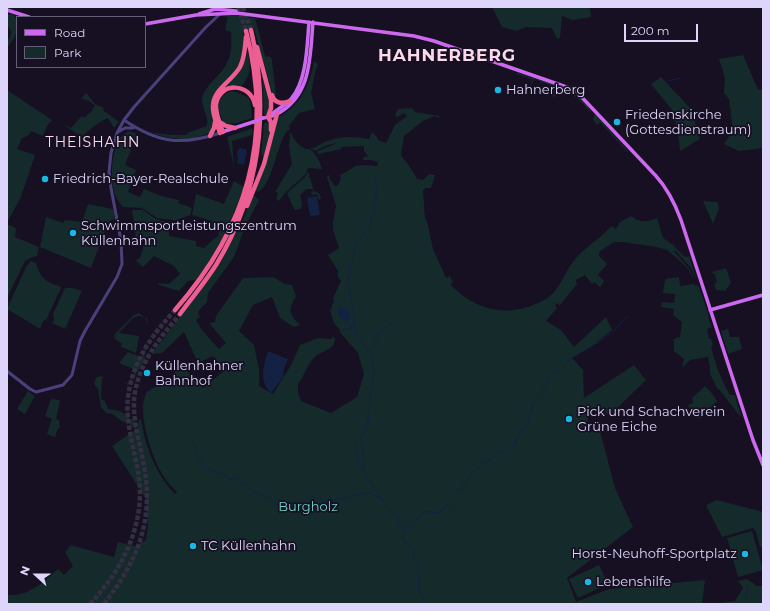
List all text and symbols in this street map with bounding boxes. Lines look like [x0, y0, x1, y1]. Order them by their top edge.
legend [16, 16, 146, 68]
scale bar [626, 16, 700, 42]
text: 200 m [631, 23, 670, 38]
text: Road [54, 25, 85, 40]
text: Park [54, 45, 81, 60]
district label: HAHNERBERG [378, 46, 516, 66]
place label: Hahnerberg [506, 82, 585, 98]
marker: Hahnerberg [493, 85, 503, 95]
place label: Friedenskirche (Gottesdienstraum) [625, 107, 752, 138]
marker: Friedenskirche (Gottesdienstraum) [612, 117, 622, 127]
district label: THEISHAHN [46, 135, 140, 151]
place label: Friedrich-Bayer-Realschule [53, 171, 229, 187]
marker: Friedrich-Bayer-Realschule [40, 174, 50, 184]
place label: Schwimmsportleistungszentrum Küllenhahn [81, 218, 297, 249]
marker: Schwimmsportleistungszentrum Küllenhahn [68, 228, 78, 238]
place label: Küllenhahner Bahnhof [155, 358, 243, 389]
marker: Küllenhahner Bahnhof [142, 368, 152, 378]
place label: Pick und Schachverein Grüne Eiche [577, 404, 725, 435]
marker: Pick und Schachverein Grüne Eiche [564, 414, 574, 424]
park label: Burgholz [278, 499, 338, 515]
place label: TC Küllenhahn [201, 538, 296, 554]
marker: TC Küllenhahn [188, 541, 198, 551]
place label: Horst-Neuhoff-Sportplatz [572, 546, 737, 562]
marker: Horst-Neuhoff-Sportplatz [740, 549, 750, 559]
north arrow [16, 555, 56, 595]
text: N [17, 564, 33, 577]
place label: Lebenshilfe [596, 574, 671, 590]
marker: Lebenshilfe [583, 577, 593, 587]

